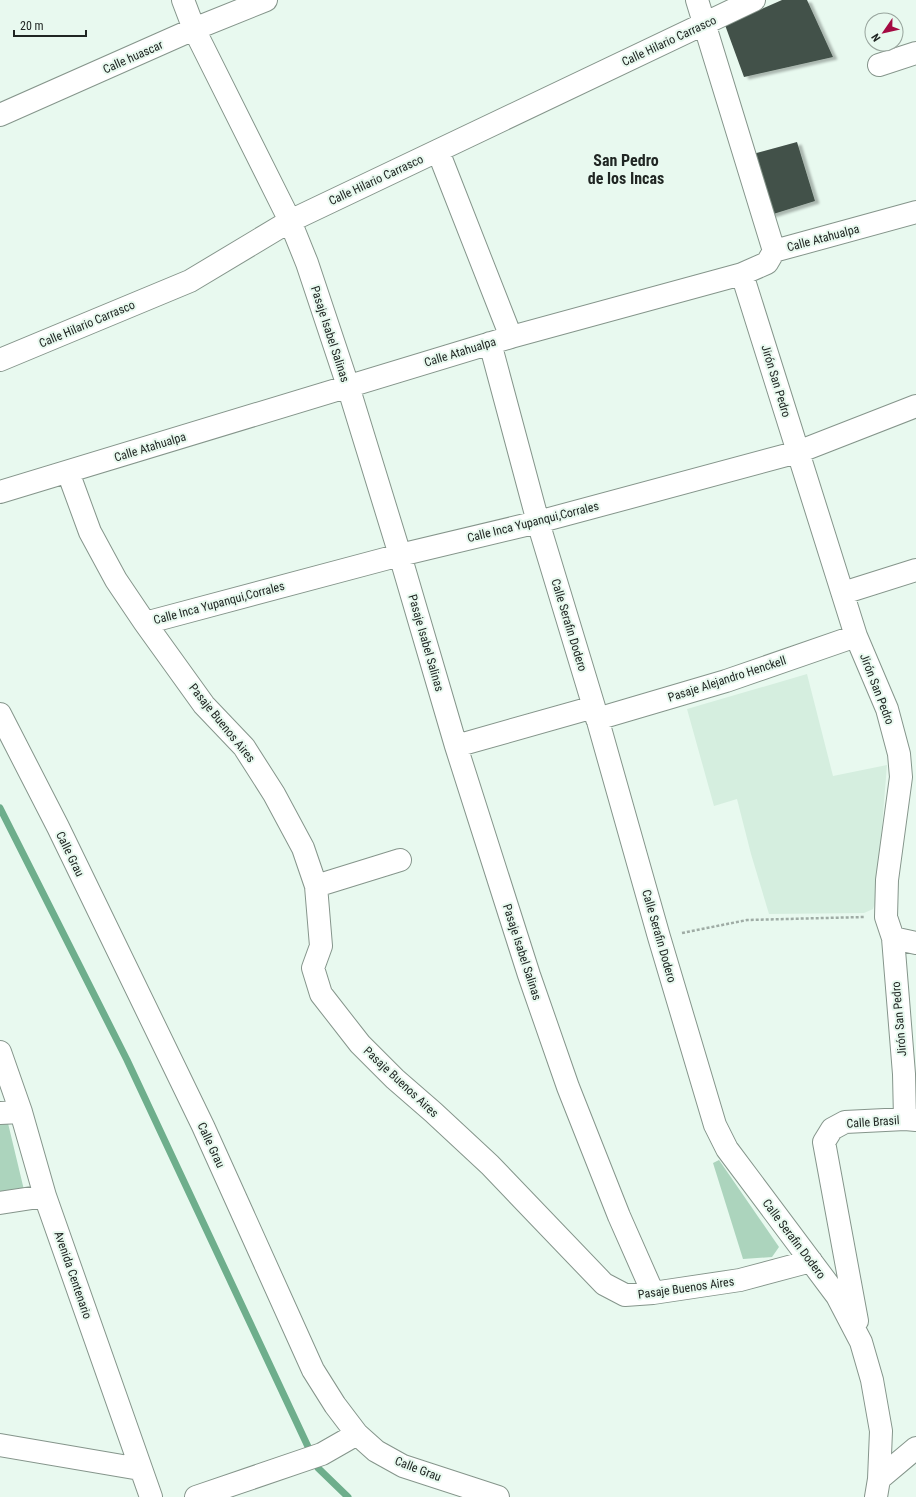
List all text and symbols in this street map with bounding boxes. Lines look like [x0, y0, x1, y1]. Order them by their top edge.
scale bar [14, 12, 86, 38]
north arrow [864, 12, 904, 52]
street label: Calle Hilario Carrasco [619, 13, 719, 69]
text: 20 m [20, 19, 44, 33]
text: N [869, 31, 883, 44]
street label: Calle huascar [101, 37, 165, 76]
district label: San Pedro de los Incas [588, 151, 664, 188]
street label: Calle Hilario Carrasco [326, 152, 426, 208]
street label: Calle Atahualpa [785, 222, 861, 254]
street label: Pasaje Isabel Salinas [308, 284, 352, 384]
street label: Calle Hilario Carrasco [37, 297, 137, 351]
street label: Calle Atahualpa [422, 334, 498, 370]
street label: Jirón San Pedro [758, 343, 794, 419]
street label: Calle Atahualpa [112, 429, 188, 465]
street label: Calle Inca Yupanqui,Corrales [466, 499, 600, 545]
street label: Calle Serafin Dodero [548, 577, 590, 673]
street label: Calle Inca Yupanqui,Corrales [152, 579, 286, 627]
street label: Pasaje Isabel Salinas [405, 593, 447, 693]
street label: Jirón San Pedro [857, 652, 897, 726]
street label: Pasaje Alejandro Henckell [666, 653, 788, 705]
street label: Pasaje Buenos Aires [186, 681, 258, 765]
street label: Calle Grau [53, 829, 87, 879]
street label: Calle Serafin Dodero [639, 888, 679, 984]
street label: Pasaje Isabel Salinas [500, 902, 544, 1002]
street label: Jirón San Pedro [889, 981, 909, 1057]
street label: Pasaje Buenos Aires [361, 1044, 441, 1120]
street label: Calle Brasil [846, 1113, 900, 1131]
street label: Calle Grau [194, 1120, 228, 1170]
street label: Calle Serafin Dodero [760, 1196, 828, 1282]
street label: Avenida Centenario [51, 1229, 95, 1321]
street label: Pasaje Buenos Aires [637, 1274, 735, 1302]
street label: Calle Grau [393, 1454, 443, 1484]

